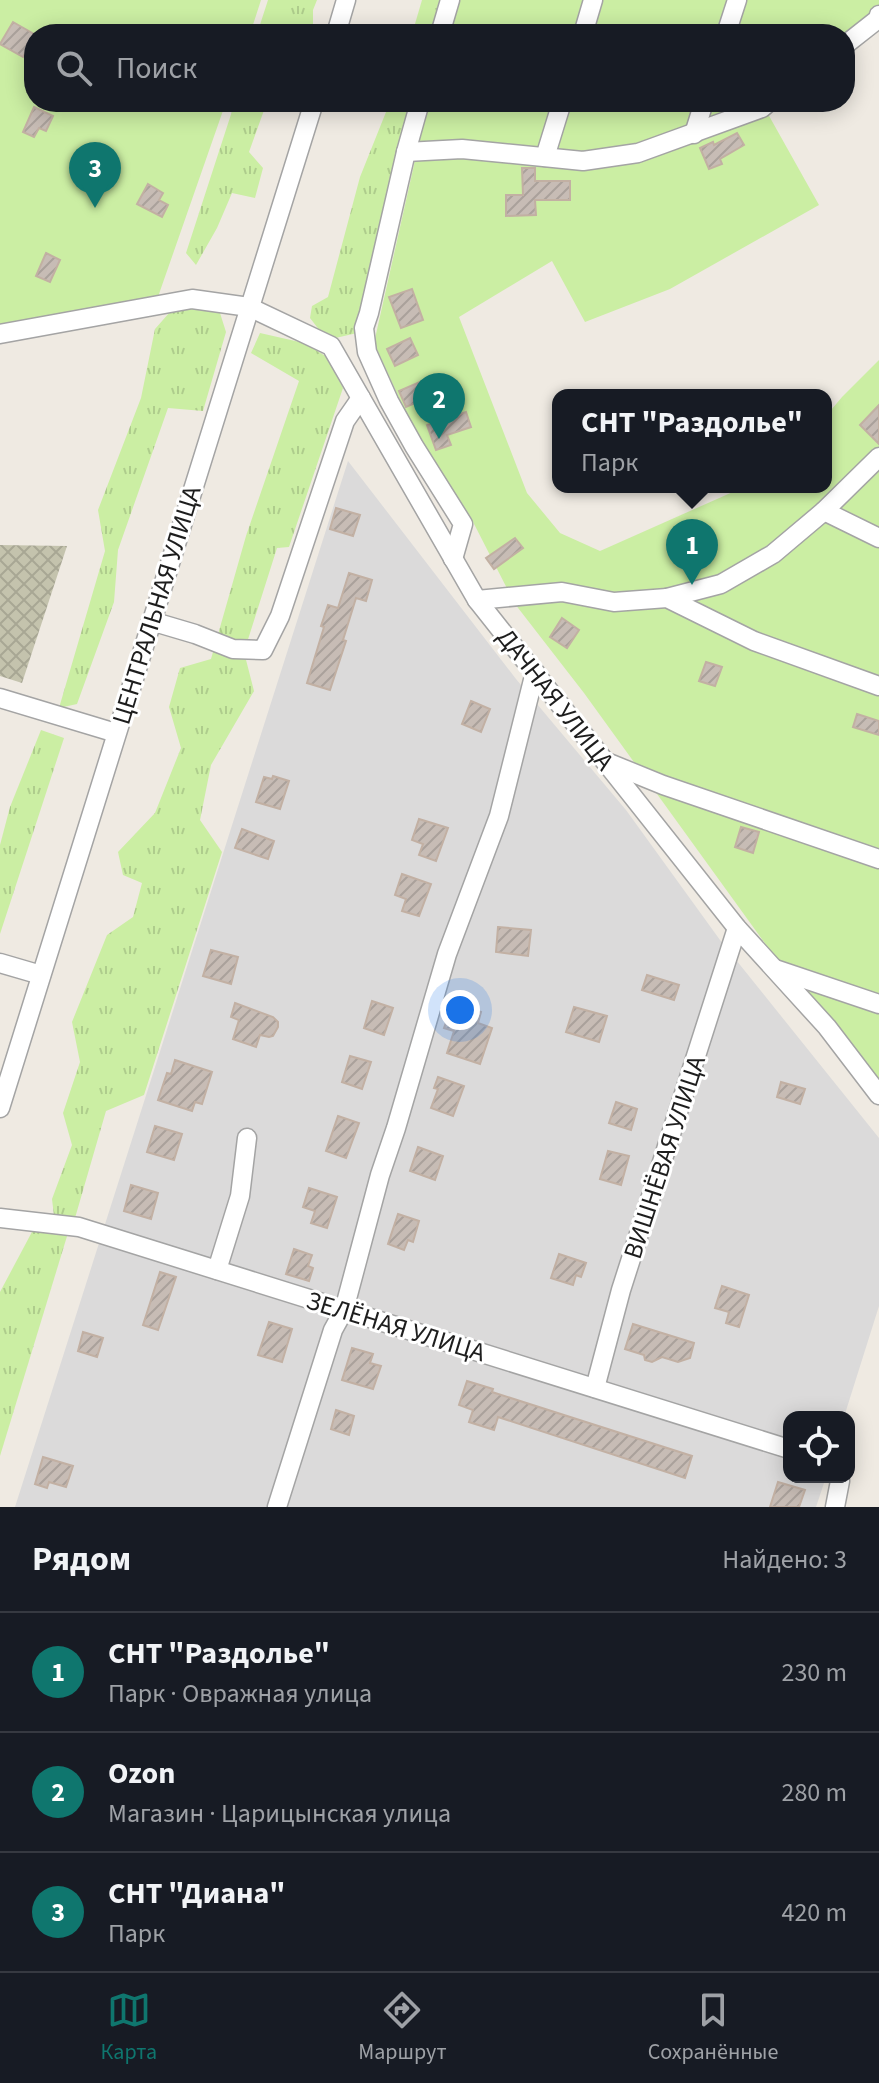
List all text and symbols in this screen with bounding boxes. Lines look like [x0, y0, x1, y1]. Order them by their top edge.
search box [24, 24, 855, 112]
icon: search [52, 46, 96, 90]
text: Поиск [116, 47, 197, 90]
pin: 3 [69, 142, 121, 208]
pin: 2 [413, 373, 465, 439]
popup [552, 389, 832, 493]
text: СНТ "Раздолье" [581, 401, 803, 444]
text: Парк [581, 444, 638, 481]
street label: ЦЕНТРАЛЬНАЯ УЛИЦА [103, 480, 211, 729]
pin: 1 [666, 519, 718, 585]
street label: ДАЧНАЯ УЛИЦА [488, 620, 624, 779]
your location [440, 990, 480, 1030]
street label: ВИШНЁВАЯ УЛИЦА [614, 1050, 715, 1264]
street label: ЗЕЛЁНАЯ УЛИЦА [302, 1282, 491, 1372]
map controls [783, 1411, 855, 1483]
button: locate [783, 1411, 855, 1483]
text: Рядом [32, 1535, 131, 1584]
text: Найдено: 3 [722, 1541, 847, 1578]
text: СНТ "Раздолье" [108, 1632, 330, 1675]
text: 1 [51, 1654, 65, 1691]
text: 230 m [781, 1654, 847, 1691]
text: Парк · Овражная улица [108, 1675, 372, 1712]
text: Ozon [108, 1752, 175, 1795]
text: 2 [51, 1774, 65, 1811]
text: 280 m [781, 1774, 847, 1811]
text: Магазин · Царицынская улица [108, 1795, 451, 1832]
text: СНТ "Диана" [108, 1872, 285, 1915]
text: 3 [51, 1894, 65, 1931]
text: 420 m [781, 1894, 847, 1931]
text: Парк [108, 1915, 165, 1952]
tab: Карта [101, 1988, 157, 2068]
tab: Маршрут [358, 1988, 447, 2068]
tab: Сохранённые [648, 1988, 778, 2068]

